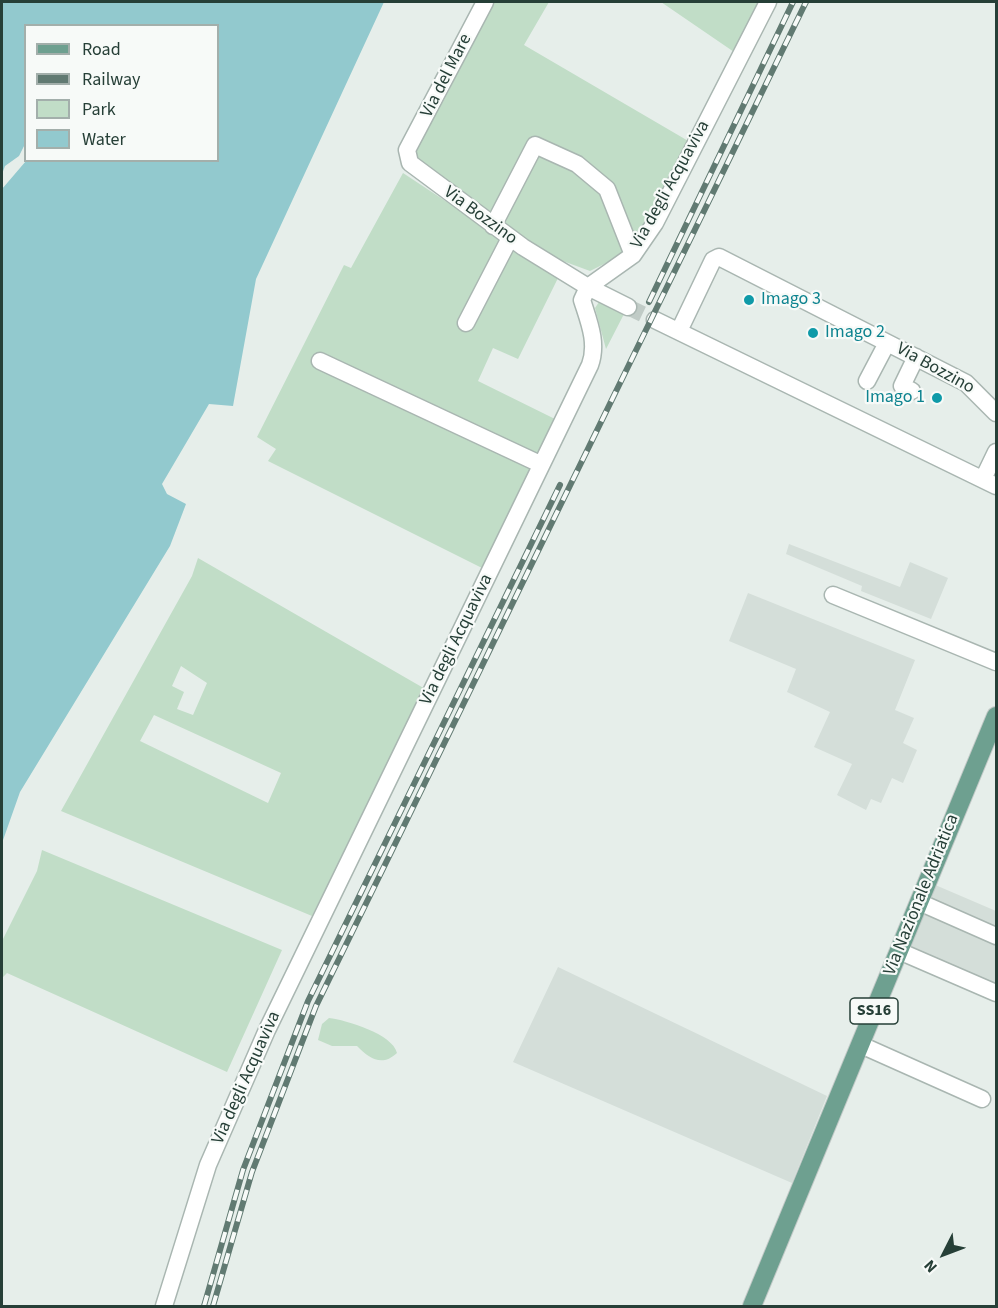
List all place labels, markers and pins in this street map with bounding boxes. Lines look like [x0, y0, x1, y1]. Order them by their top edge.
place label: Imago 3 [761, 289, 821, 311]
marker: Imago 3 [742, 293, 756, 307]
place label: Imago 2 [825, 322, 885, 344]
marker: Imago 2 [806, 326, 820, 340]
place label: Imago 1 [865, 387, 925, 409]
marker: Imago 1 [930, 391, 944, 405]

